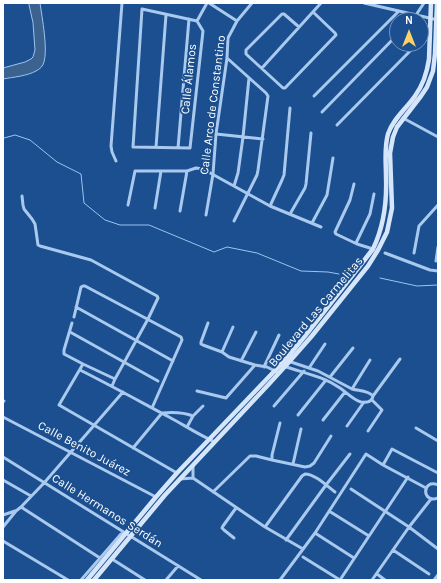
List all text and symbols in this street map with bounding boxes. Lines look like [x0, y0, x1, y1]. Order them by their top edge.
north arrow [389, 12, 429, 52]
text: N [405, 14, 413, 27]
street label: Calle Arco de Constantino [197, 34, 229, 176]
street label: Calle Álamos [178, 43, 200, 115]
street label: Boulevard Las Carmelitas [266, 254, 366, 370]
street label: Calle Benito Juárez [35, 418, 133, 480]
street label: Calle Hermanos Serdán [49, 471, 165, 551]

